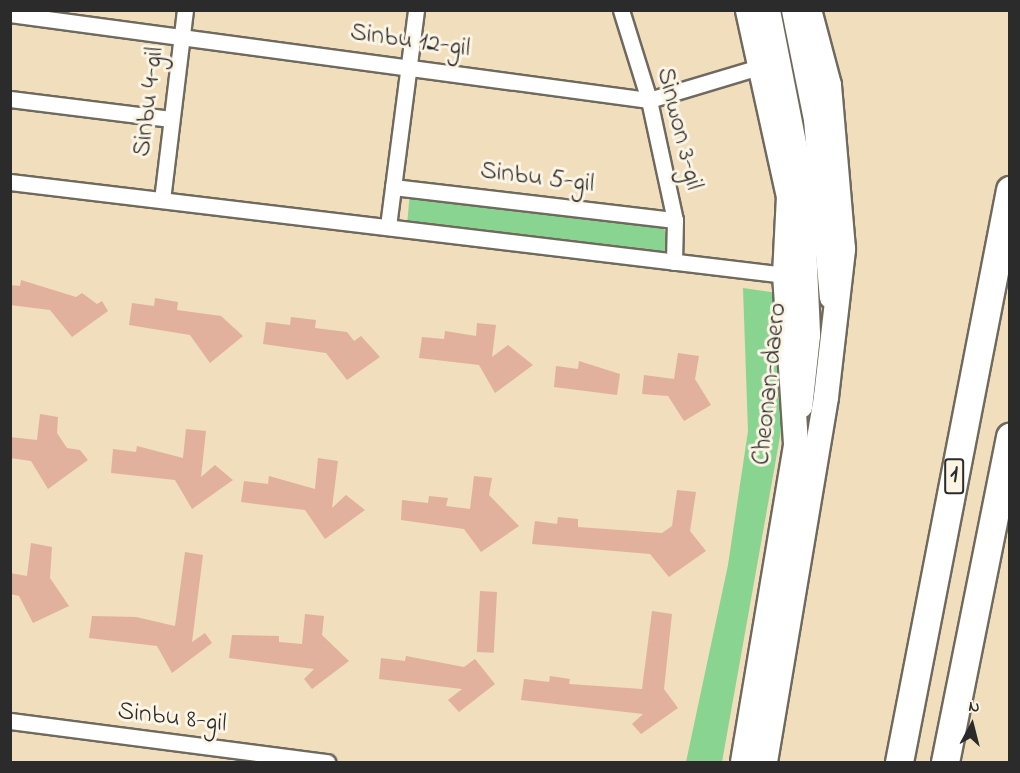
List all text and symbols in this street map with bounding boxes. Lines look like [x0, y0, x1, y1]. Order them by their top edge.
street label: Sinbu 12-gil [348, 18, 472, 66]
street label: Sinbu 4-gil [128, 45, 172, 159]
street label: Sinwon 3-gil [648, 65, 708, 193]
street label: Sinbu 5-gil [478, 157, 596, 201]
street label: Cheonan-daero [747, 301, 795, 467]
road number: 1 [944, 455, 964, 497]
north arrow [942, 695, 1002, 755]
text: N [967, 695, 981, 720]
street label: Sinbu 8-gil [116, 697, 228, 741]

